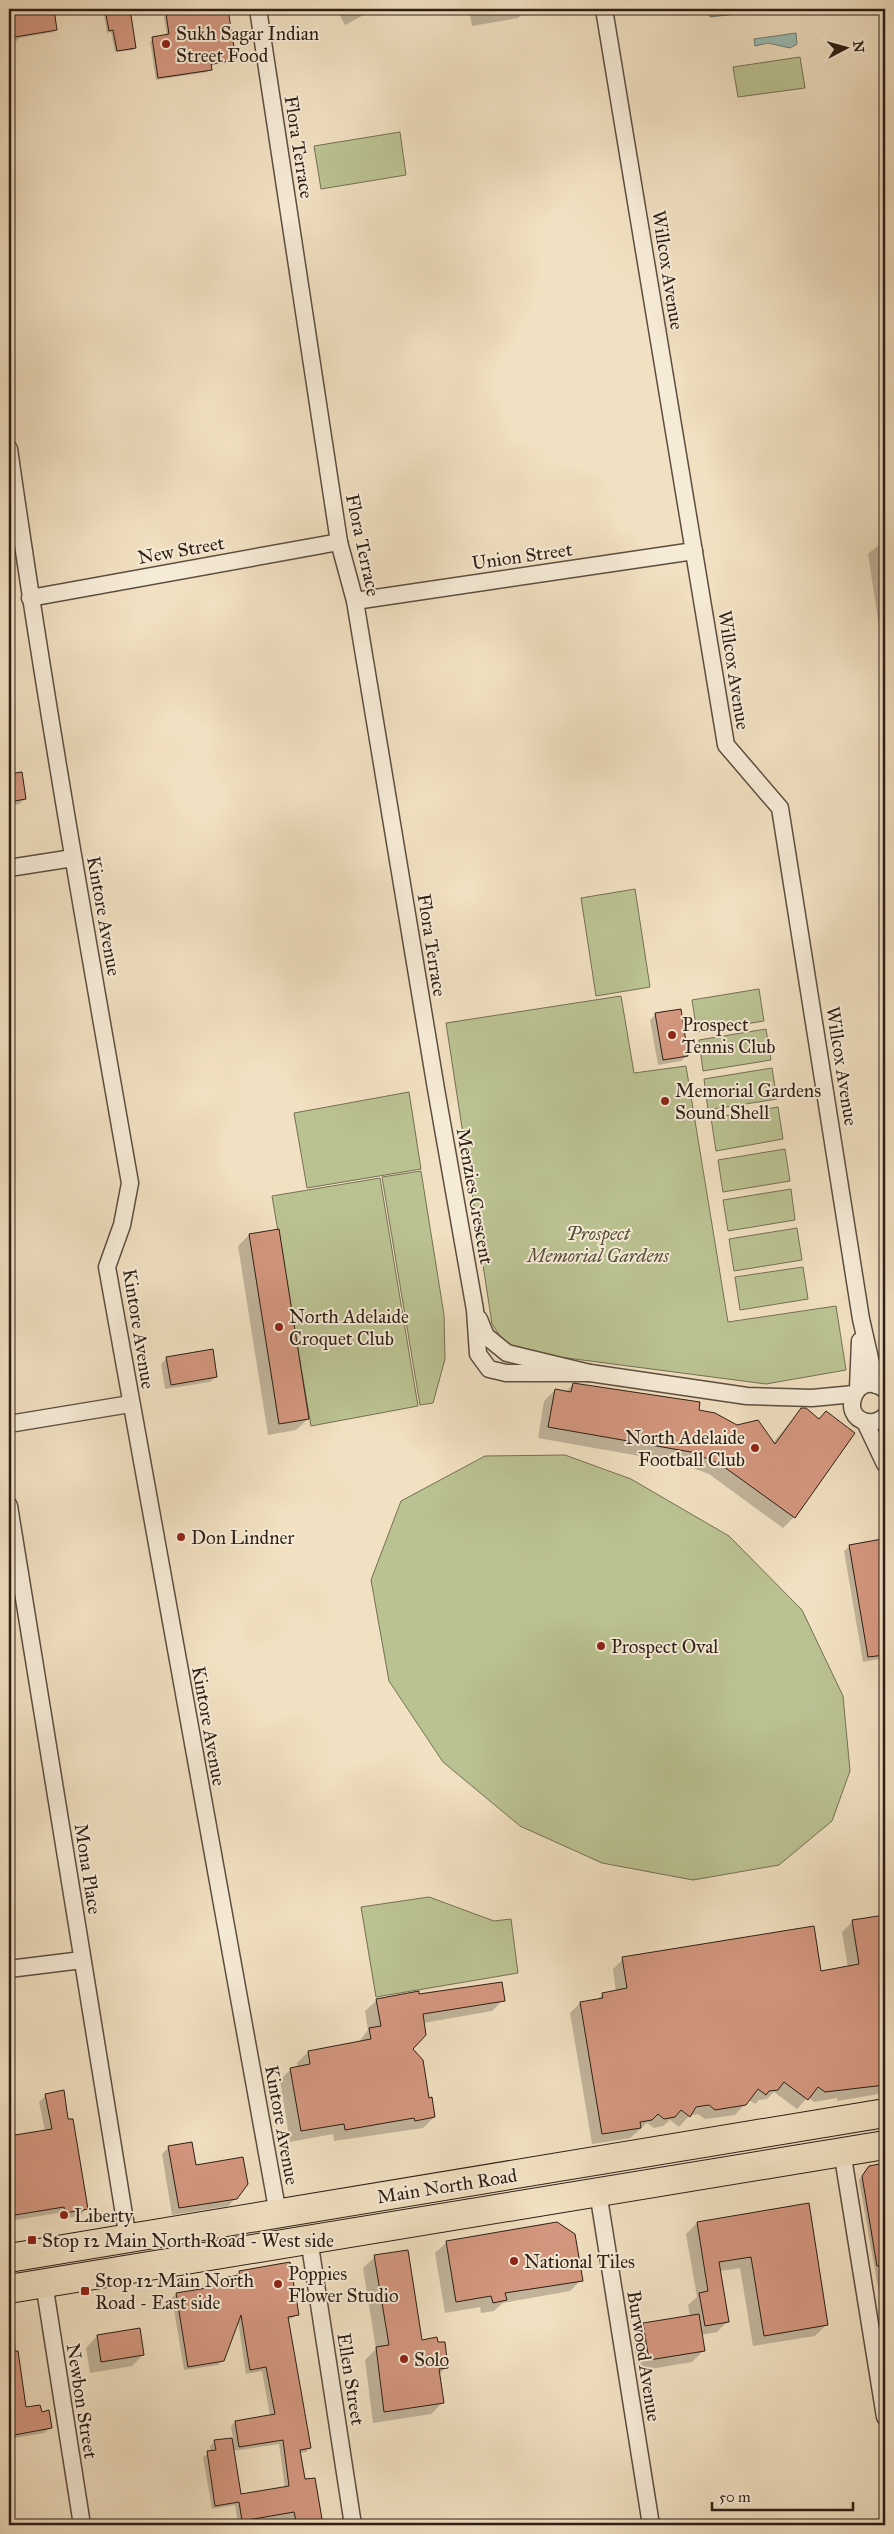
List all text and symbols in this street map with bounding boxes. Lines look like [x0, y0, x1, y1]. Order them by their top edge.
place label: Sukh Sagar Indian Street Food [176, 22, 319, 67]
north arrow [822, 22, 872, 72]
marker: Sukh Sagar Indian Street Food [160, 38, 172, 50]
text: N [849, 40, 868, 54]
street label: Flora Terrace [280, 94, 319, 200]
street label: Willcox Avenue [647, 209, 689, 331]
street label: Flora Terrace [341, 492, 385, 598]
street label: New Street [136, 531, 226, 569]
street label: Union Street [470, 538, 574, 574]
street label: Willcox Avenue [713, 609, 755, 731]
street label: Kintore Avenue [82, 854, 126, 978]
street label: Flora Terrace [413, 892, 452, 998]
street label: Willcox Avenue [821, 1005, 863, 1127]
place label: Prospect Tennis Club [682, 1013, 776, 1058]
marker: Prospect Tennis Club [666, 1029, 678, 1041]
place label: Memorial Gardens Sound Shell [675, 1079, 821, 1124]
marker: Memorial Gardens Sound Shell [659, 1095, 671, 1107]
street label: Menzies Crescent [452, 1126, 498, 1266]
park label: Prospect Memorial Gardens [525, 1222, 669, 1267]
street label: Kintore Avenue [118, 1267, 160, 1391]
place label: North Adelaide Croquet Club [289, 1305, 409, 1351]
marker: North Adelaide Croquet Club [273, 1321, 285, 1333]
place label: North Adelaide Football Club [625, 1426, 745, 1471]
marker: North Adelaide Football Club [749, 1442, 761, 1454]
place label: Don Lindner [191, 1526, 295, 1549]
marker: Don Lindner [175, 1531, 187, 1543]
place label: Prospect Oval [611, 1635, 719, 1658]
marker: Prospect Oval [595, 1640, 607, 1652]
street label: Kintore Avenue [187, 1664, 231, 1788]
street label: Mona Place [69, 1822, 107, 1916]
street label: Kintore Avenue [260, 2063, 304, 2187]
street label: Main North Road [375, 2163, 519, 2208]
place label: Liberty [74, 2204, 134, 2227]
marker: Liberty [58, 2209, 70, 2221]
place label: Stop 12 Main North Road - West side [42, 2229, 334, 2252]
marker: Stop 12 Main North Road - West side [26, 2234, 38, 2246]
place label: National Tiles [524, 2250, 635, 2273]
marker: National Tiles [508, 2255, 520, 2267]
place label: Poppies Flower Studio [288, 2262, 399, 2307]
place label: Stop 12 Main North Road - East side [95, 2269, 254, 2314]
marker: Poppies Flower Studio [272, 2278, 284, 2290]
marker: Stop 12 Main North Road - East side [79, 2285, 91, 2297]
street label: Burwood Avenue [622, 2289, 666, 2423]
street label: Ellen Street [332, 2331, 370, 2427]
street label: Newbon Street [62, 2342, 103, 2461]
place label: Solo [414, 2348, 450, 2371]
marker: Solo [398, 2353, 410, 2365]
scale bar [712, 2479, 853, 2511]
text: 50 m [719, 2488, 751, 2506]

